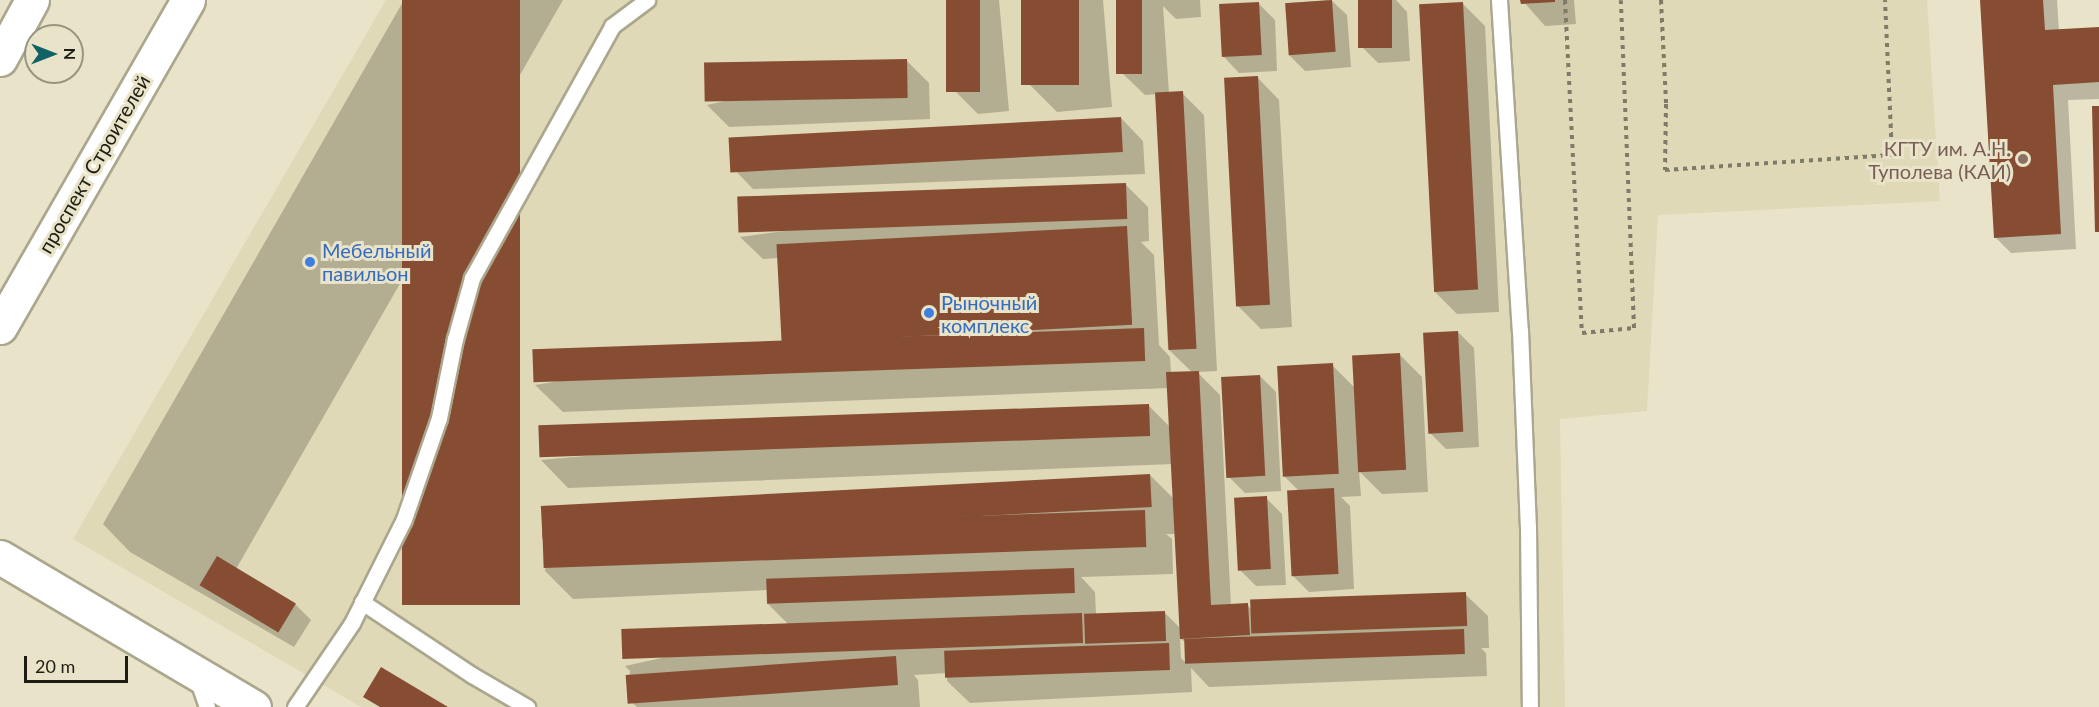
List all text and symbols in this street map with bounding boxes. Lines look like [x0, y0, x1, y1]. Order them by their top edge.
north arrow [24, 24, 84, 84]
text: N [61, 48, 80, 60]
street label: проспект Строителей [33, 71, 155, 257]
place label: КГТУ им. А.Н. Туполева (КАИ) [1868, 136, 2011, 183]
marker: КГТУ им. А.Н. Туполева (КАИ) [2016, 152, 2030, 166]
place label: Мебельный павильон [322, 238, 432, 285]
marker: Мебельный павильон [303, 255, 317, 269]
place label: Рыночный комплекс [941, 290, 1037, 337]
marker: Рыночный комплекс [922, 306, 936, 320]
scale bar [27, 644, 130, 682]
text: 20 m [35, 655, 75, 677]

